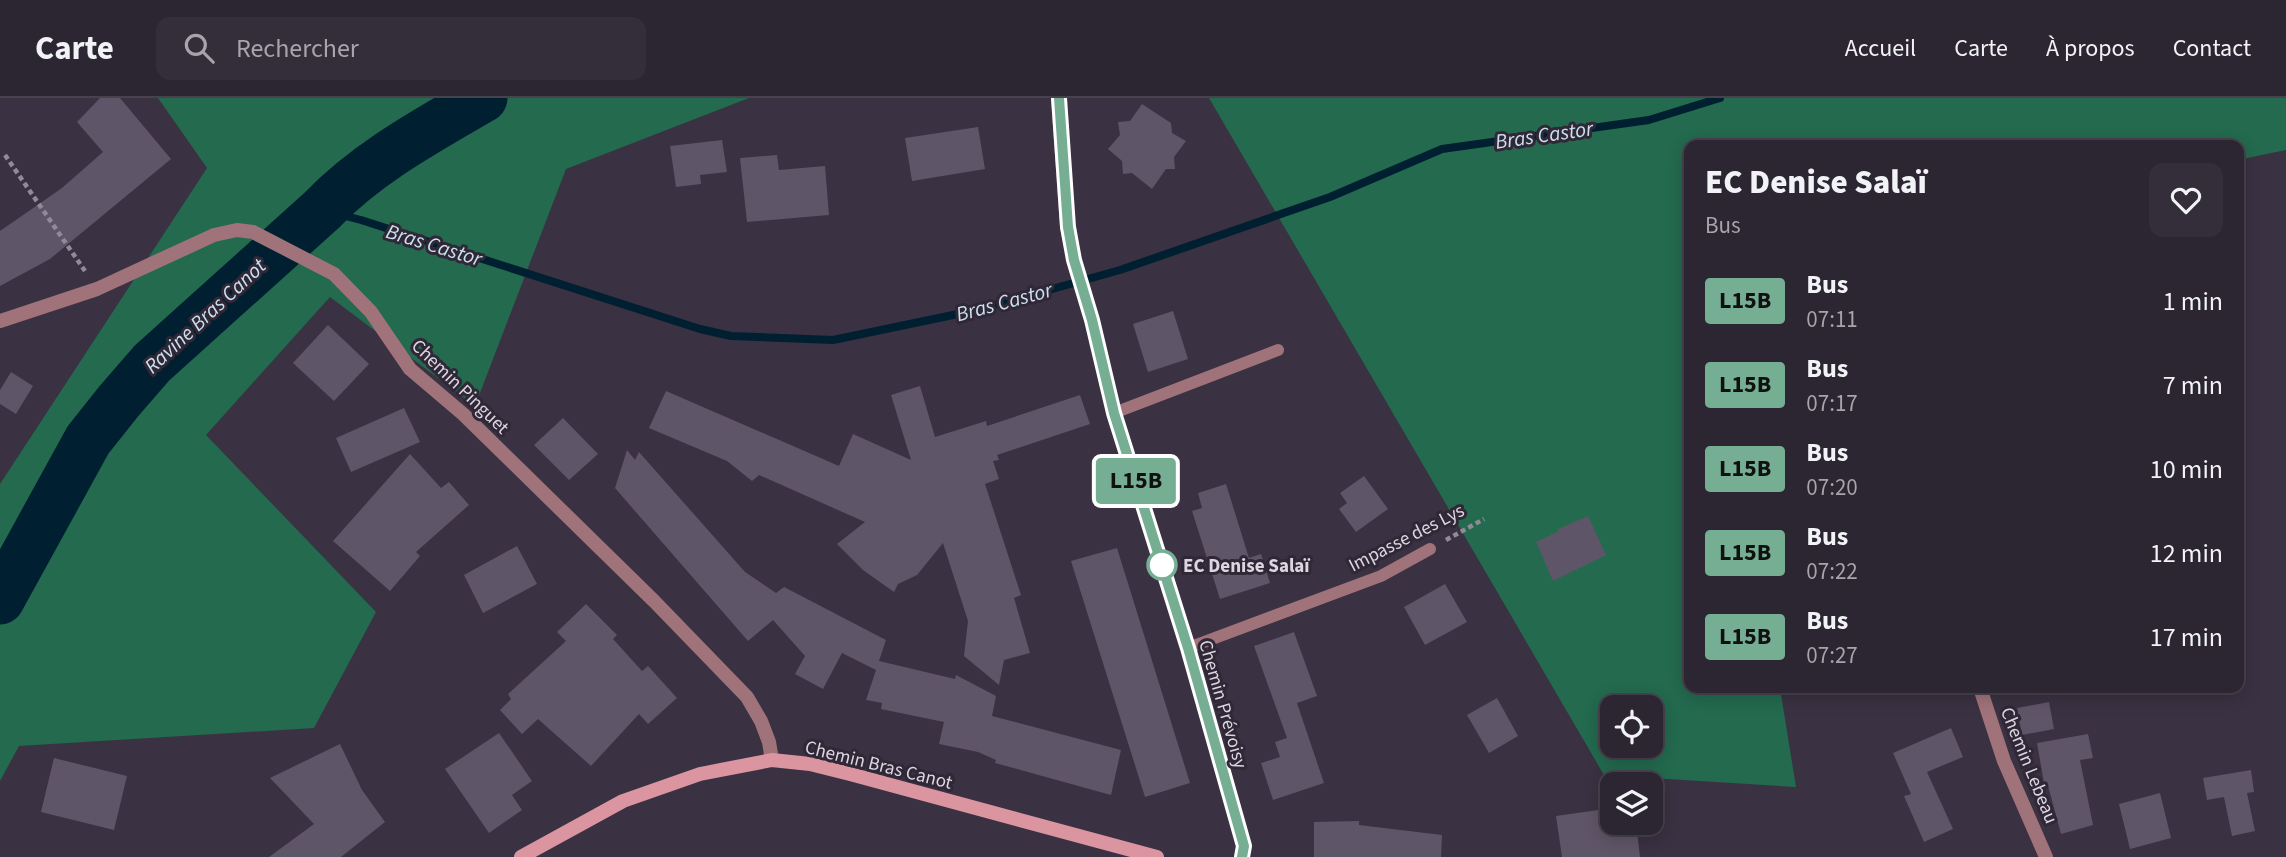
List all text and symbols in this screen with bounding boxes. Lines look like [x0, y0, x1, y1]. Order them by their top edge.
search box [156, 17, 646, 80]
text: Carte [35, 25, 114, 72]
icon: search [180, 29, 218, 67]
text: Rechercher [236, 30, 359, 67]
text: Accueil [1845, 31, 1916, 66]
text: Carte [1954, 31, 2008, 66]
text: À propos [2046, 31, 2135, 66]
text: Contact [2173, 31, 2251, 66]
water label: Bras Castor [1493, 113, 1596, 157]
text: EC Denise Salaï [1705, 159, 1927, 206]
button: heart [2149, 163, 2223, 237]
text: Bus [1705, 209, 1741, 242]
water label: Bras Castor [382, 216, 486, 274]
water label: Ravine Bras Canot [137, 251, 273, 380]
text: Bus [1806, 266, 1848, 303]
water label: Bras Castor [952, 275, 1056, 329]
text: L15B [1719, 283, 1771, 318]
text: 1 min [2163, 283, 2223, 320]
text: 07:11 [1806, 303, 1858, 336]
street label: Chemin Pinguet [405, 333, 515, 441]
text: Bus [1806, 350, 1848, 387]
text: L15B [1719, 367, 1771, 402]
text: 7 min [2163, 367, 2223, 404]
text: 07:17 [1806, 387, 1858, 420]
text: Bus [1806, 434, 1848, 471]
text: L15B [1719, 451, 1771, 486]
text: 10 min [2150, 451, 2223, 488]
line badge: L15B [1087, 458, 1185, 504]
text: L15B [1110, 463, 1162, 498]
text: 07:20 [1806, 471, 1858, 504]
street label: Impasse des Lys [1344, 497, 1469, 579]
text: Bus [1806, 518, 1848, 555]
text: L15B [1719, 535, 1771, 570]
text: 12 min [2150, 535, 2223, 572]
marker: EC Denise Salaï [1147, 550, 1177, 580]
place label: EC Denise Salaï [1183, 553, 1311, 580]
text: 07:22 [1806, 555, 1858, 588]
text: Bus [1806, 602, 1848, 639]
text: L15B [1719, 619, 1771, 654]
text: 17 min [2150, 619, 2223, 656]
street label: Chemin Prévoisy [1191, 637, 1254, 772]
text: 07:27 [1806, 639, 1858, 672]
map controls [1600, 695, 1663, 835]
button: locate [1600, 695, 1663, 758]
street label: Chemin Lebeau [1993, 703, 2064, 828]
street label: Chemin Bras Canot [802, 734, 956, 797]
button: layers [1600, 772, 1663, 835]

